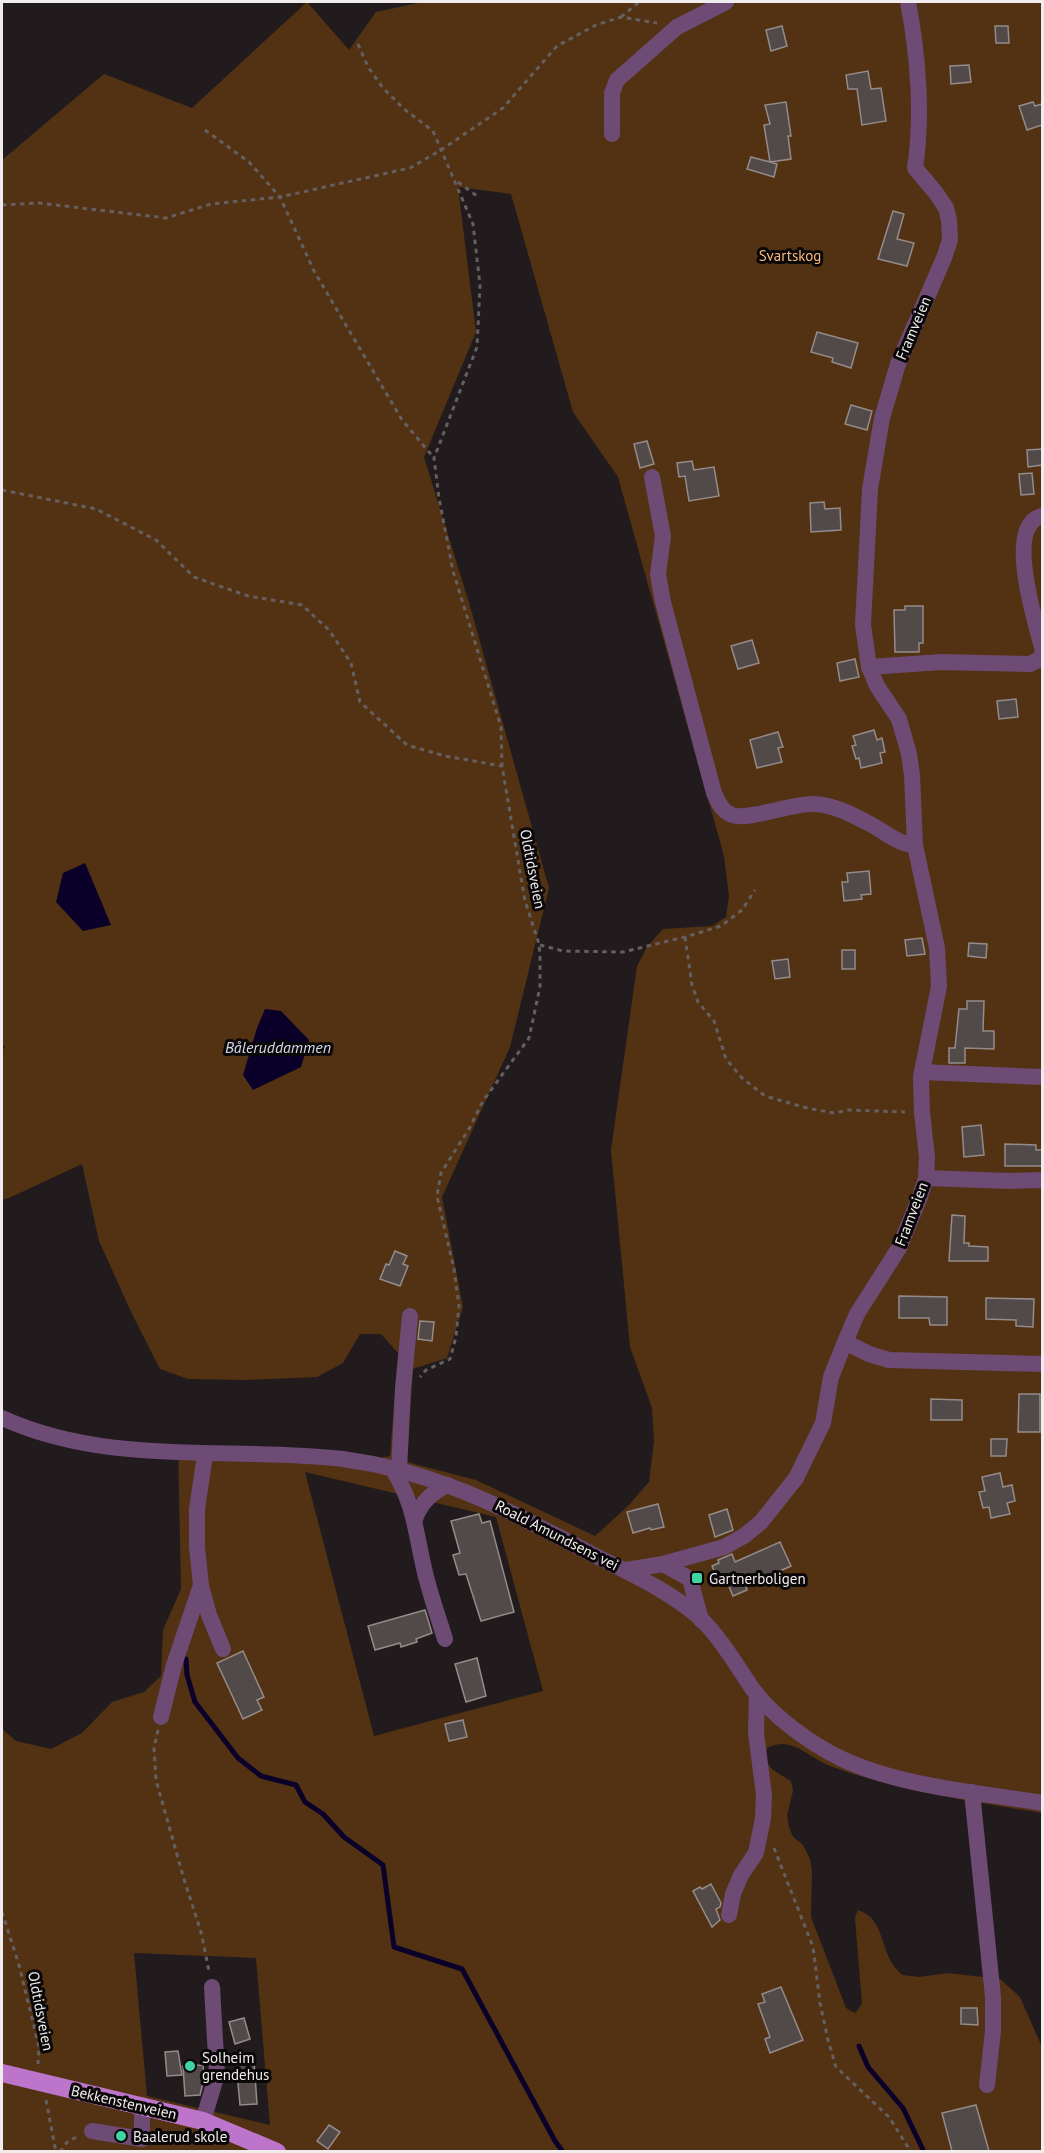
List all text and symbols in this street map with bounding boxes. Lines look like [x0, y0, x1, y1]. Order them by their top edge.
park label: Svartskog [759, 246, 821, 265]
street label: Framveien [891, 293, 935, 363]
street label: Oldtidsveien [516, 828, 550, 910]
water label: Båleruddammen [225, 1037, 331, 1057]
street label: Framveien [890, 1179, 932, 1249]
street label: Roald Amundsens vei [492, 1496, 622, 1574]
place label: Gartnerboligen [709, 1569, 806, 1588]
marker: Gartnerboligen [690, 1571, 704, 1585]
street label: Oldtidsveien [24, 1970, 58, 2052]
place label: Solheim grendehus [202, 2048, 269, 2084]
marker: Solheim grendehus [183, 2059, 197, 2073]
street label: Bekkenstenveien [69, 2081, 179, 2123]
place label: Baalerud skole [133, 2127, 227, 2146]
marker: Baalerud skole [114, 2129, 128, 2143]

